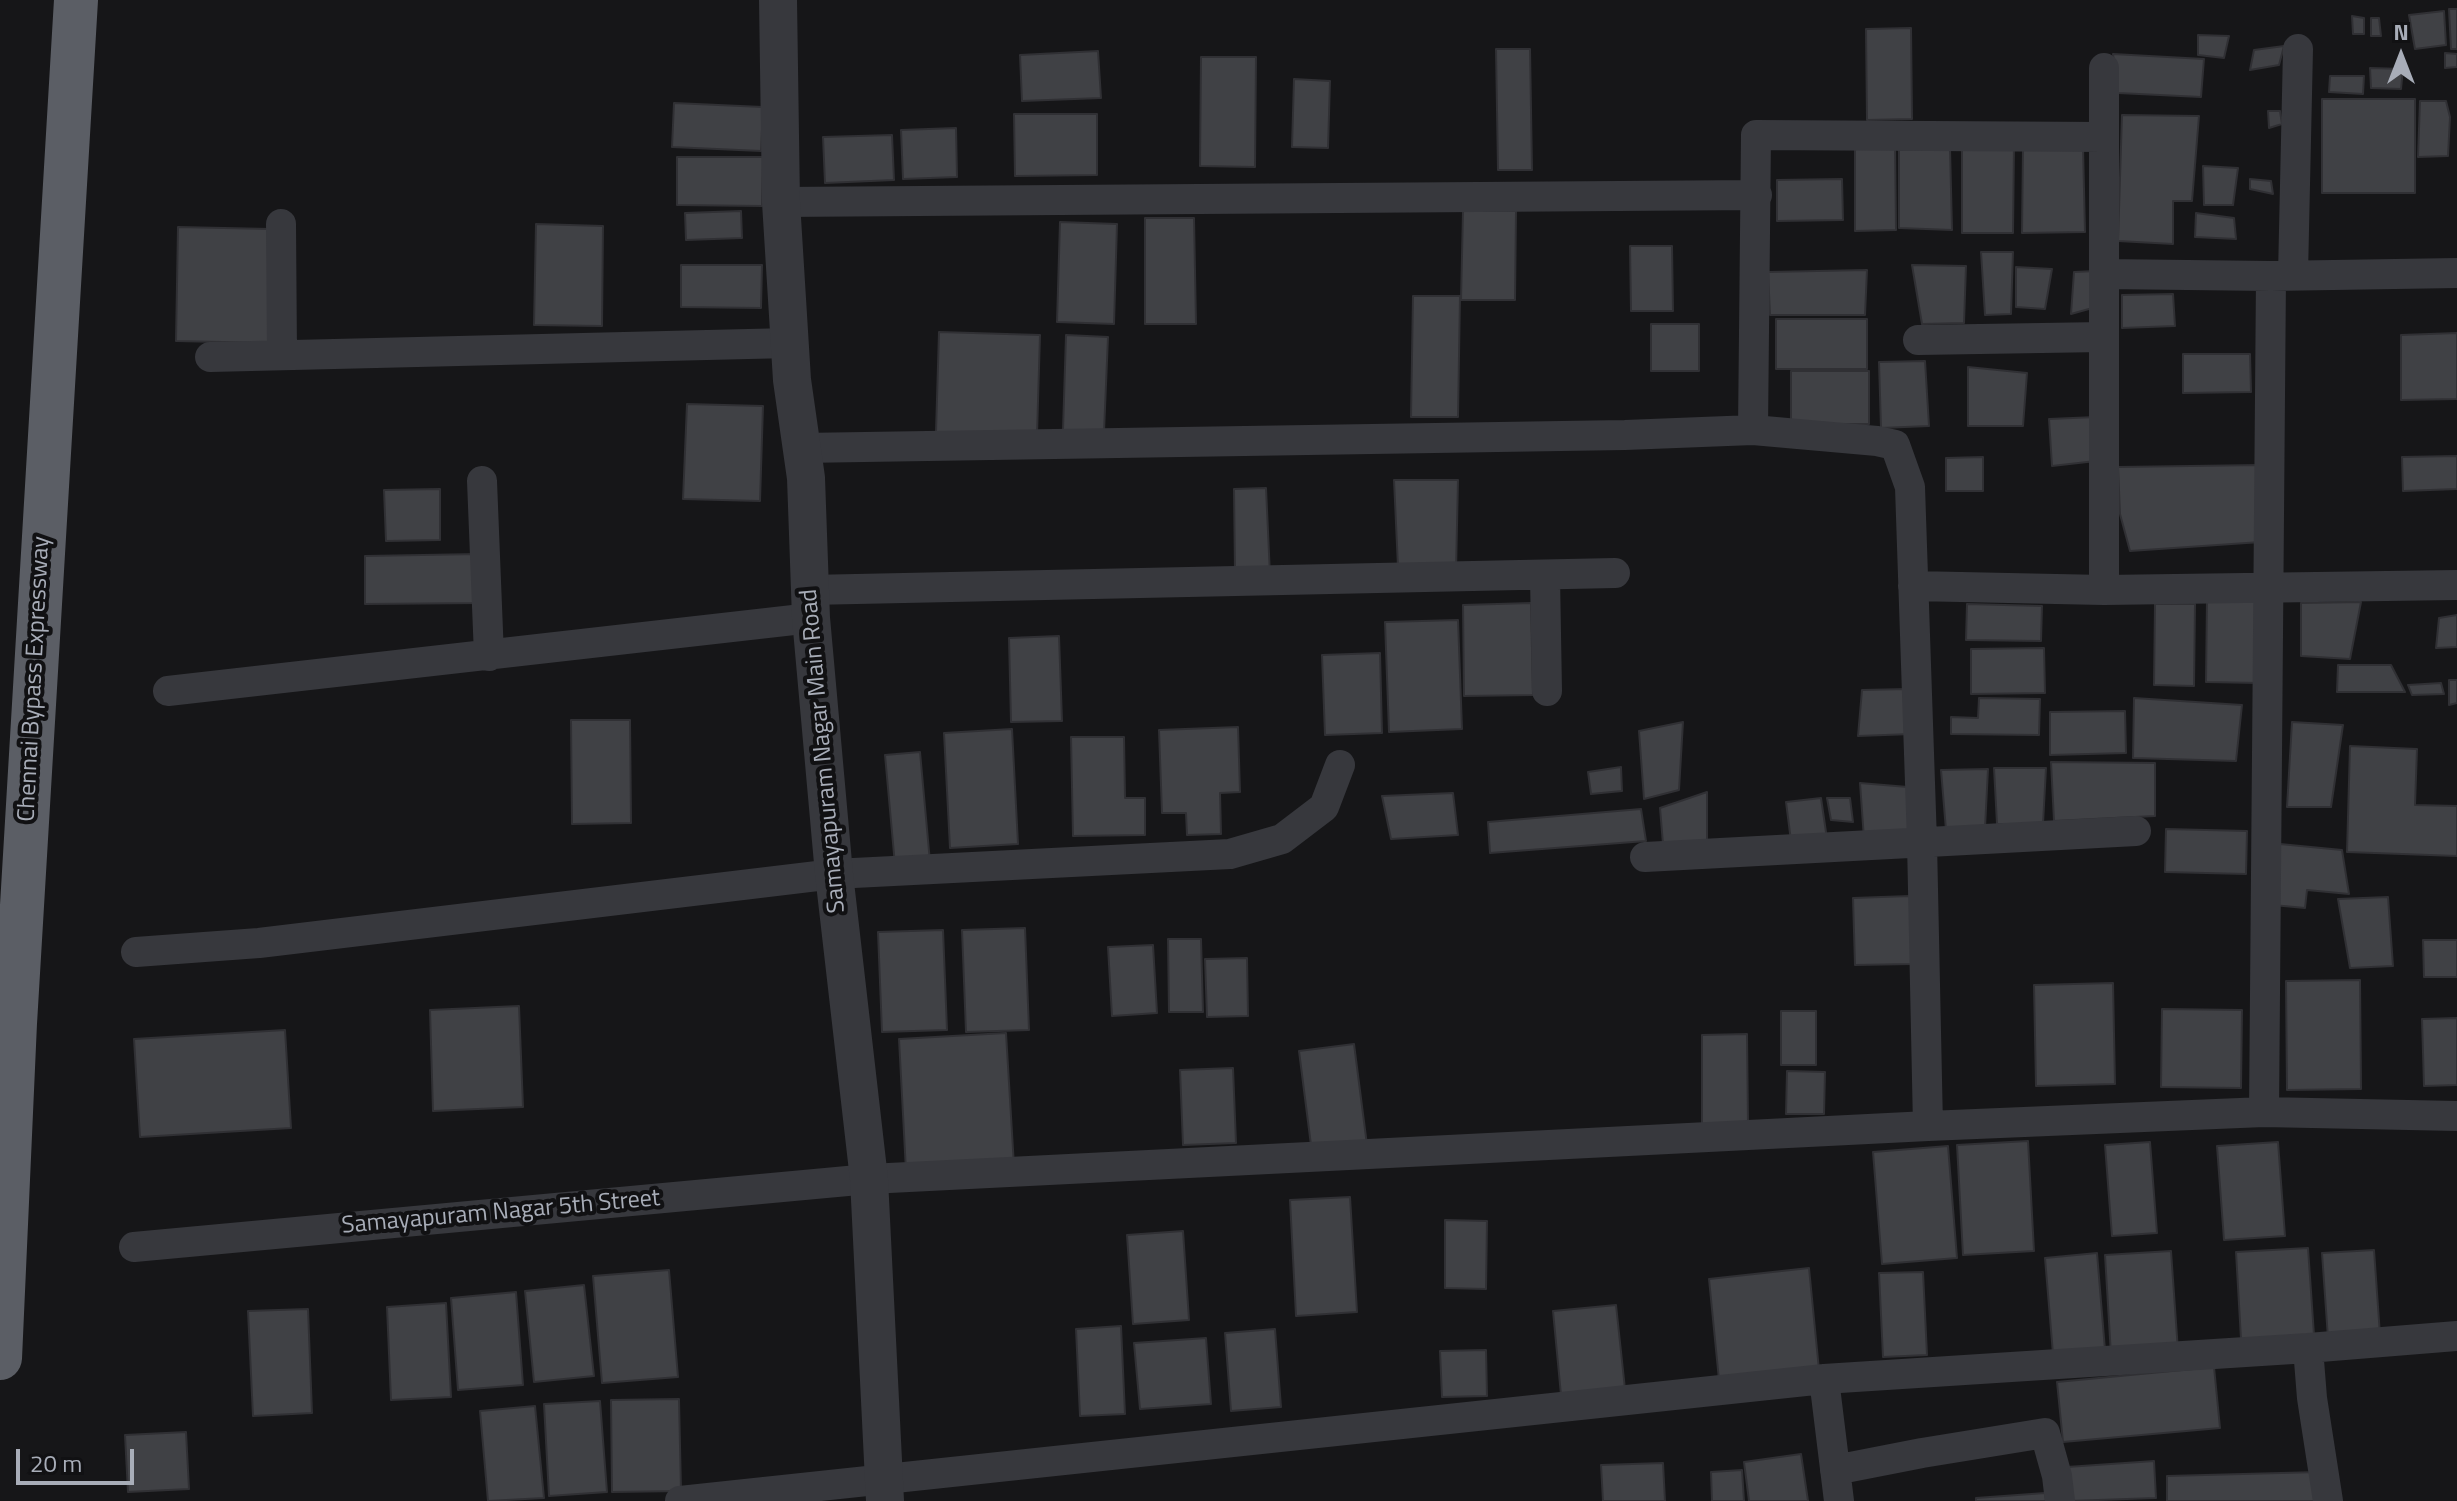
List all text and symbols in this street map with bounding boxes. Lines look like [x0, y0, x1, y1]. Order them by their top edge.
text: N [2393, 15, 2409, 49]
north arrow [2361, 16, 2441, 96]
street label: Chennai Bypass Expressway [13, 536, 57, 822]
street label: Samayapuram Nagar Main Road [795, 588, 853, 914]
street label: Samayapuram Nagar 5th Street [341, 1185, 661, 1241]
scale bar [20, 1433, 138, 1483]
text: 20 m [30, 1445, 82, 1481]

